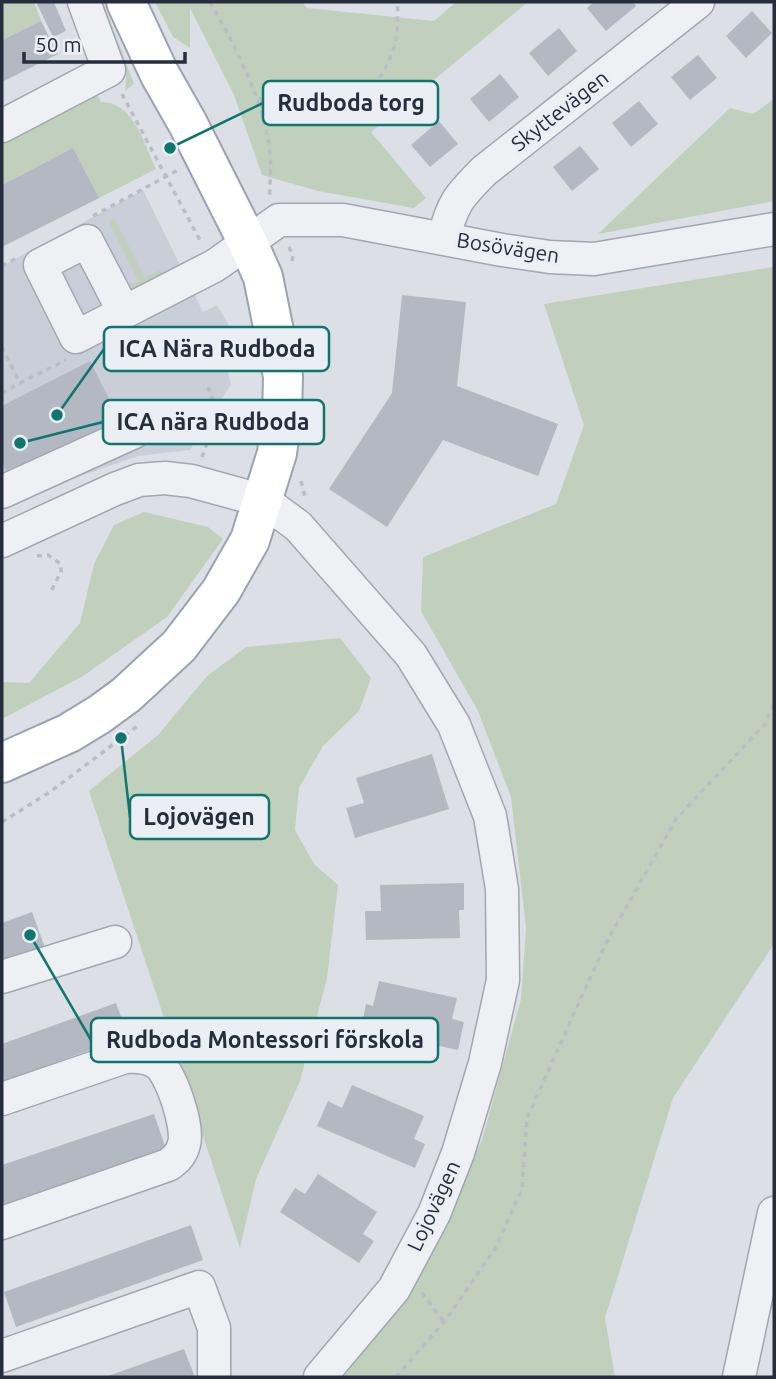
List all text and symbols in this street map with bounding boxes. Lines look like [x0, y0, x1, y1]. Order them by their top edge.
scale bar [24, 21, 186, 65]
text: 50 m [35, 32, 82, 56]
street label: Skyttevägen [506, 65, 613, 156]
callout: Rudboda torg [263, 81, 438, 125]
text: Rudboda torg [277, 90, 425, 115]
street label: Bosövägen [455, 227, 561, 267]
callout: ICA Nära Rudboda [104, 327, 329, 371]
text: ICA Nära Rudboda [119, 336, 315, 361]
callout: ICA nära Rudboda [103, 400, 324, 444]
text: ICA nära Rudboda [116, 409, 310, 434]
callout: Lojovägen [130, 795, 269, 839]
text: Lojovägen [143, 804, 255, 829]
callout: Rudboda Montessori förskola [91, 1018, 438, 1062]
text: Rudboda Montessori förskola [106, 1027, 424, 1052]
street label: Lojovägen [402, 1157, 464, 1255]

